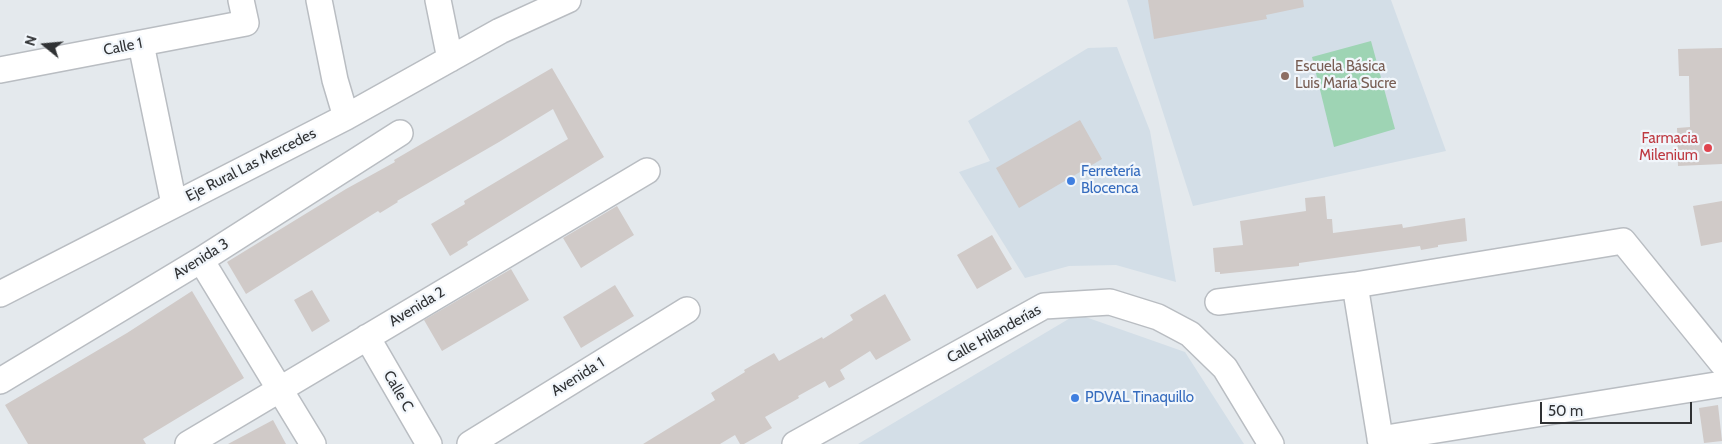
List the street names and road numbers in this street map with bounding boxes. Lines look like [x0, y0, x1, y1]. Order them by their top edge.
street label: Calle 1 [102, 34, 144, 60]
street label: Eje Rural Las Mercedes [183, 124, 319, 206]
street label: Avenida 3 [170, 235, 232, 283]
street label: Avenida 2 [386, 283, 448, 331]
street label: Calle Hilanderías [944, 301, 1044, 367]
street label: Avenida 1 [548, 354, 608, 400]
street label: Calle C [379, 368, 417, 414]

